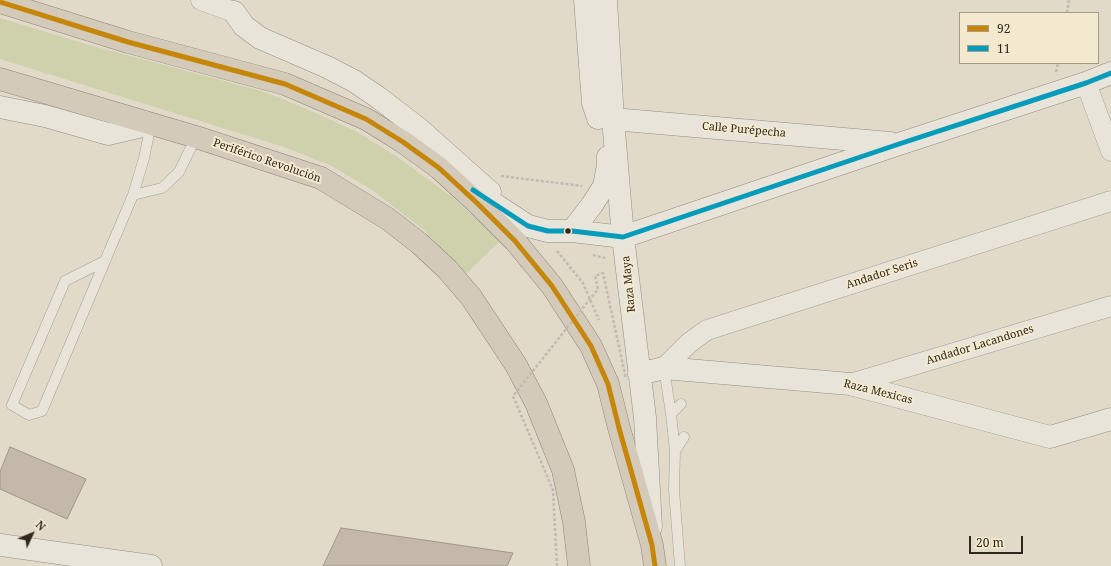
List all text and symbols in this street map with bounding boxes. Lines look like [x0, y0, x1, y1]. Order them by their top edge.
legend [959, 12, 1099, 64]
text: 92 [997, 20, 1010, 37]
text: 11 [997, 40, 1010, 57]
street label: Calle Purépecha [701, 120, 787, 140]
street label: Periférico Revolución [211, 136, 323, 186]
unlabelled marker [563, 226, 573, 236]
street label: Raza Maya [619, 255, 639, 313]
street label: Andador Seris [845, 256, 919, 292]
street label: Andador Lacandones [925, 322, 1035, 368]
street label: Raza Mexicas [842, 377, 914, 407]
north arrow [12, 514, 52, 554]
text: N [33, 517, 49, 534]
scale bar [971, 528, 1025, 554]
text: 20 m [976, 534, 1004, 551]

